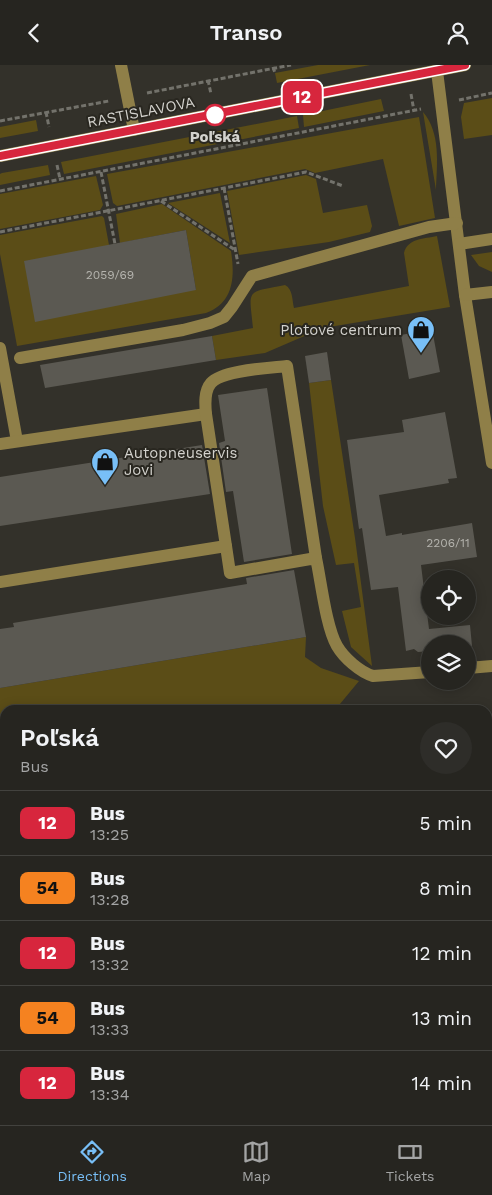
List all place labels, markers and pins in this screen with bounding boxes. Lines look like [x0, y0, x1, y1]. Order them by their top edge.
marker: Poľská [204, 104, 226, 126]
place label: Poľská [190, 128, 241, 146]
shop icon: Plotové centrum [406, 315, 436, 354]
place label: Plotové centrum [280, 321, 402, 339]
place label: Autopneuservis Jovi [124, 444, 237, 479]
shop icon: Autopneuservis Jovi [90, 447, 120, 486]

